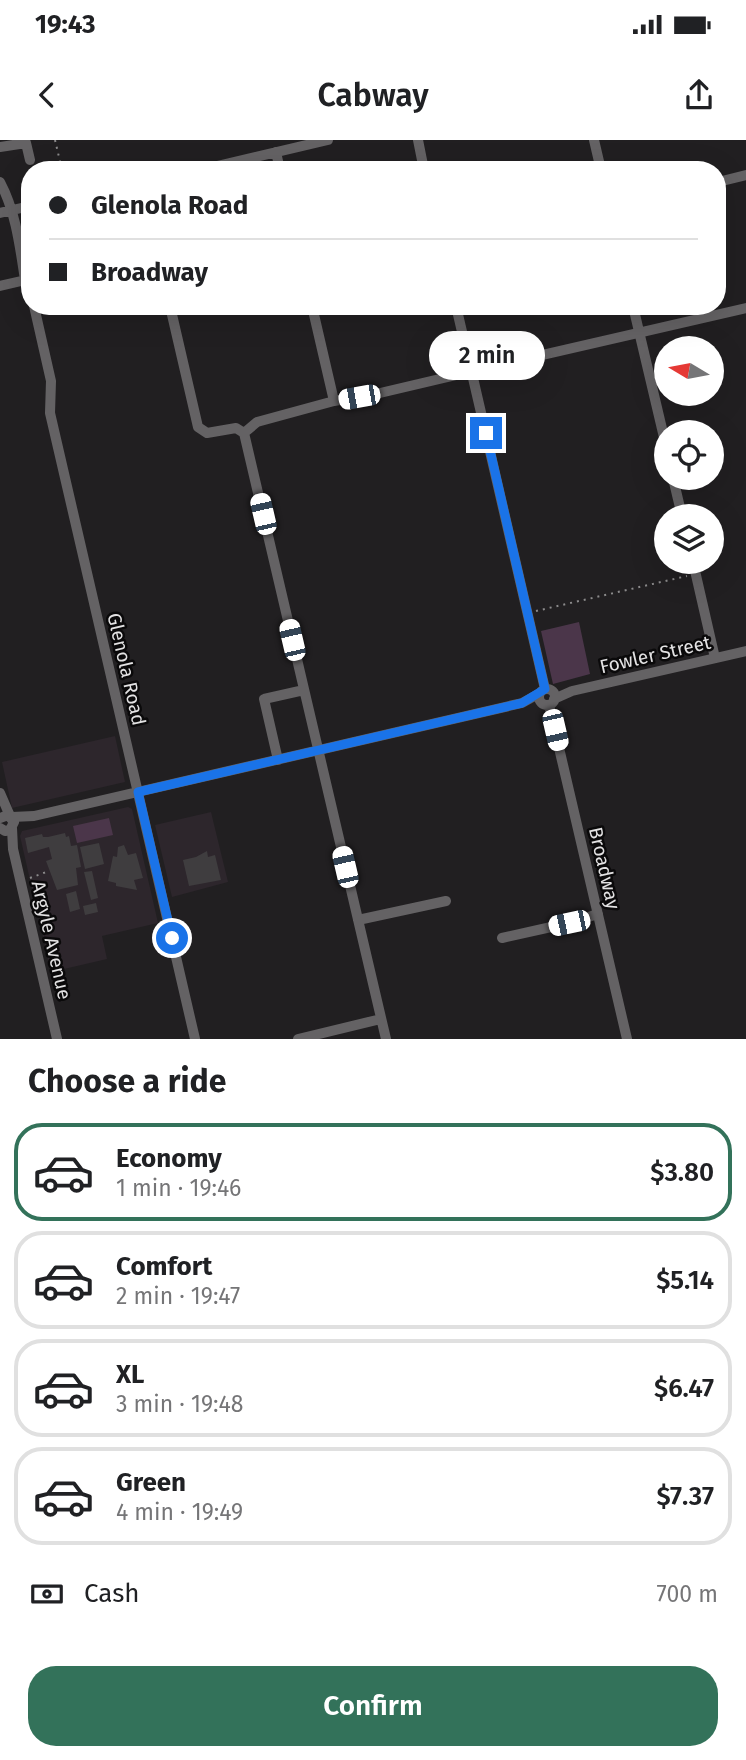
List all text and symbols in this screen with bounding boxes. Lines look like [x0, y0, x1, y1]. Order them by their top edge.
text: 19:43 [35, 9, 96, 40]
icon: back [28, 76, 66, 114]
text: Cabway [317, 76, 429, 114]
icon: share [680, 76, 718, 114]
text: Glenola Road [91, 190, 248, 221]
text: Broadway [91, 257, 208, 288]
callout: 2 min [428, 331, 544, 380]
north arrow [654, 336, 724, 406]
map controls [654, 336, 724, 574]
text: 2 min [459, 341, 515, 369]
car [337, 383, 382, 411]
route end [470, 417, 502, 449]
button: locate [654, 420, 724, 490]
car [249, 491, 278, 537]
button: layers [654, 504, 724, 574]
street label: Glenola Road [102, 611, 151, 728]
car [278, 617, 307, 663]
street label: Fowler Street [597, 631, 713, 678]
car [541, 707, 570, 753]
street label: Broadway [584, 825, 625, 912]
car [331, 844, 360, 890]
street label: Argyle Avenue [27, 879, 76, 1002]
car [547, 908, 592, 938]
route start [156, 922, 188, 954]
text: Choose a ride [28, 1062, 226, 1100]
icon: car [32, 1141, 95, 1204]
text: Economy [116, 1143, 222, 1174]
text: $3.80 [650, 1157, 714, 1188]
text: 1 min · 19:46 [116, 1174, 241, 1202]
icon: car [32, 1249, 95, 1312]
text: Comfort [116, 1251, 212, 1282]
text: $5.14 [656, 1265, 714, 1296]
text: 2 min · 19:47 [116, 1282, 240, 1310]
icon: car [32, 1357, 95, 1420]
text: XL [116, 1359, 144, 1390]
text: $6.47 [654, 1373, 714, 1404]
text: 3 min · 19:48 [116, 1390, 243, 1418]
icon: car [32, 1465, 95, 1528]
text: Green [116, 1467, 186, 1498]
text: $7.37 [656, 1481, 714, 1512]
text: 4 min · 19:49 [116, 1498, 243, 1526]
icon: cash [28, 1575, 66, 1613]
text: Cash [84, 1578, 140, 1609]
text: 700 m [657, 1580, 718, 1608]
button: Confirm [28, 1666, 718, 1746]

